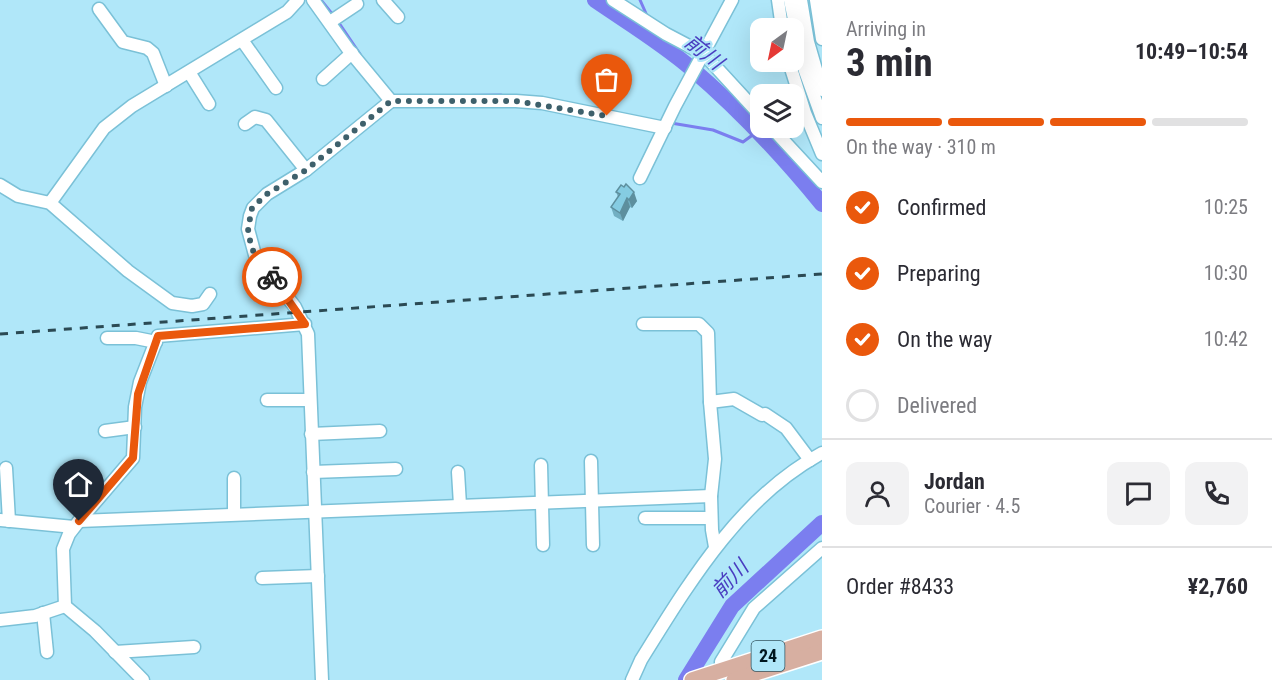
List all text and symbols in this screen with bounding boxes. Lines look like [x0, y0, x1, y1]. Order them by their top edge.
text: Arriving in [846, 17, 926, 41]
north arrow [750, 18, 804, 72]
map controls [750, 18, 804, 138]
water label: 前川 [680, 29, 729, 76]
text: 10:49–10:54 [1135, 39, 1248, 64]
text: 3 min [846, 40, 933, 86]
pin [581, 54, 632, 116]
icon: bag [590, 63, 623, 96]
button: layers [750, 84, 804, 138]
text: On the way · 310 m [846, 135, 996, 159]
icon: check [846, 191, 879, 224]
text: Confirmed [897, 195, 986, 220]
text: 10:25 [1204, 195, 1248, 219]
courier [242, 247, 302, 307]
icon: check [846, 257, 879, 290]
icon: bike [256, 261, 289, 294]
text: Preparing [897, 261, 981, 286]
text: 10:30 [1204, 261, 1248, 285]
icon: check [846, 323, 879, 356]
text: On the way [897, 327, 992, 352]
text: 10:42 [1204, 327, 1248, 351]
text: Delivered [897, 393, 977, 418]
pin [53, 459, 104, 521]
button: person [846, 462, 909, 525]
button: chat [1107, 462, 1170, 525]
button: phone [1185, 462, 1248, 525]
icon: home [62, 468, 95, 501]
text: Jordan [924, 469, 985, 494]
text: Courier · 4.5 [924, 494, 1020, 518]
water label: 前川 [707, 554, 755, 602]
text: Order #8433 [846, 574, 954, 599]
text: ¥2,760 [1188, 574, 1248, 599]
road number: 24 [752, 641, 784, 671]

